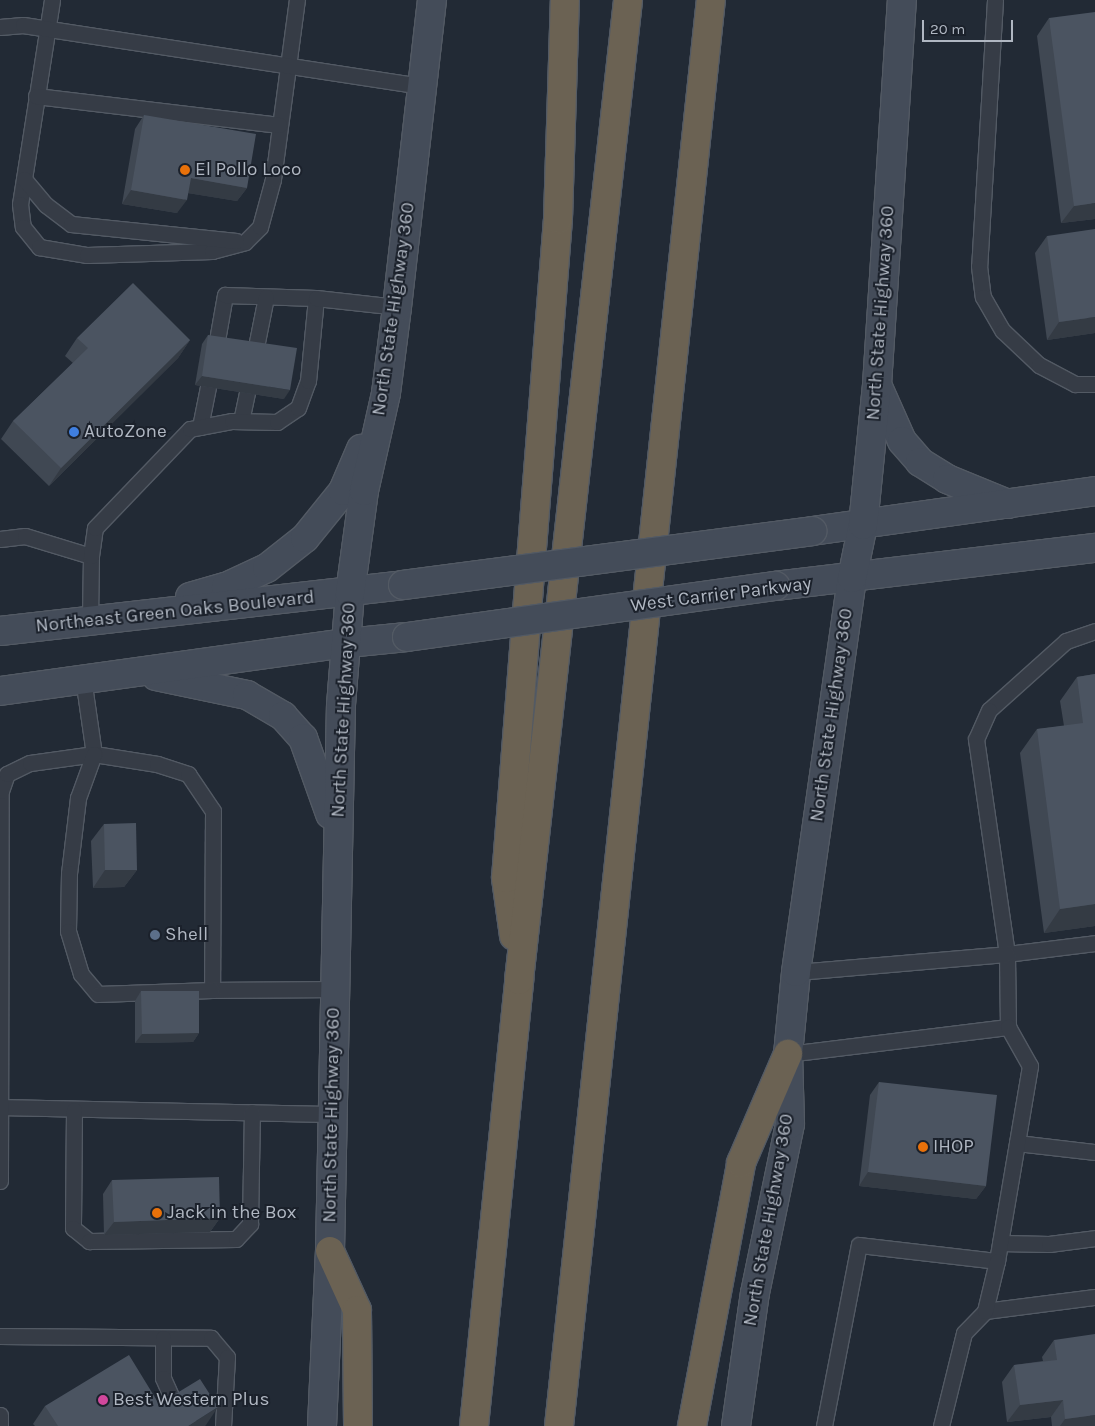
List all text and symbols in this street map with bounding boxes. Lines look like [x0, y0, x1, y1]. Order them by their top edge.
scale bar [925, 10, 1016, 42]
text: 20 m [930, 20, 965, 38]
place label: El Pollo Loco [195, 159, 301, 181]
marker: El Pollo Loco [179, 164, 191, 176]
street label: North State Highway 360 [368, 201, 420, 417]
street label: North State Highway 360 [862, 205, 900, 421]
place label: AutoZone [84, 421, 167, 443]
marker: AutoZone [68, 426, 80, 438]
street label: West Carrier Parkway [629, 573, 813, 617]
street label: Northeast Green Oaks Boulevard [35, 586, 315, 638]
street label: North State Highway 360 [327, 602, 361, 818]
street label: North State Highway 360 [806, 607, 858, 823]
place label: Shell [165, 924, 208, 946]
marker: Shell [149, 929, 161, 941]
street label: North State Highway 360 [319, 1007, 345, 1223]
street label: North State Highway 360 [739, 1112, 799, 1328]
place label: IHOP [933, 1136, 974, 1158]
marker: IHOP [917, 1141, 929, 1153]
place label: Jack in the Box [167, 1202, 297, 1224]
marker: Jack in the Box [151, 1207, 163, 1219]
place label: Best Western Plus [113, 1389, 269, 1411]
marker: Best Western Plus [97, 1394, 109, 1406]

